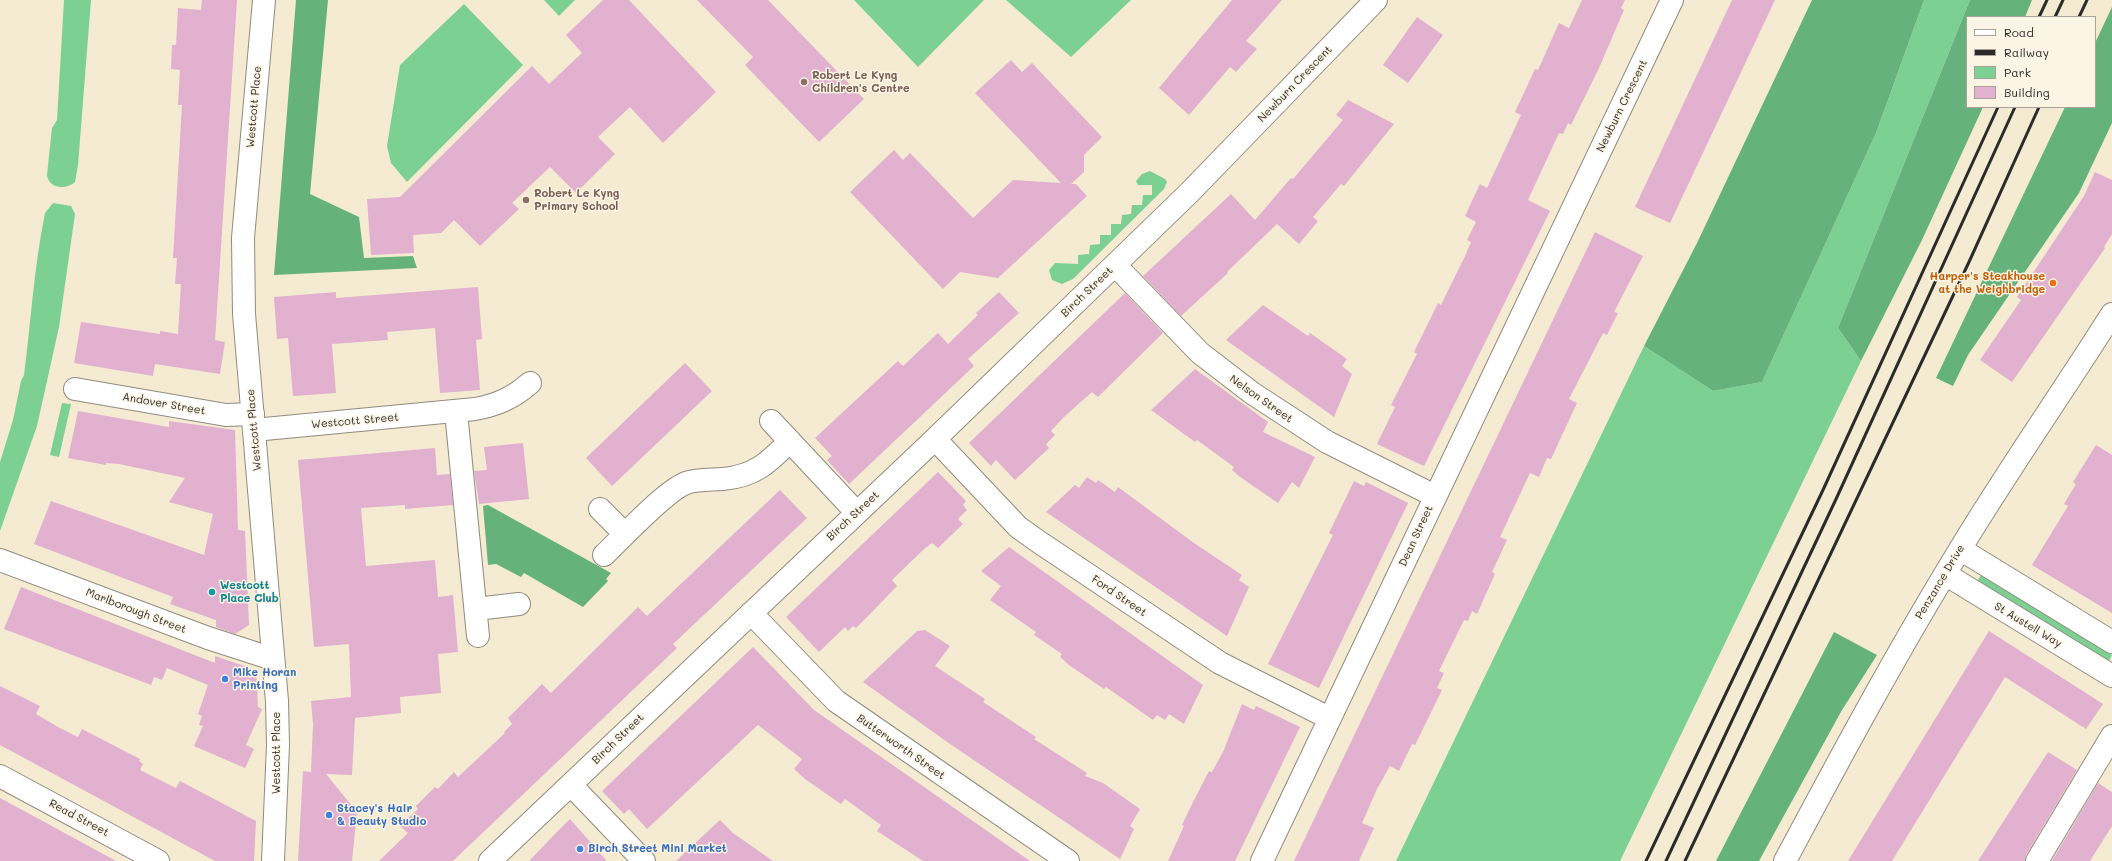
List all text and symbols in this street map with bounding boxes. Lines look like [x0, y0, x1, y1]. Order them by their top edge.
legend [1966, 16, 2096, 108]
text: Road [2004, 24, 2034, 40]
street label: Newburn Crescent [1255, 43, 1335, 125]
text: Railway [2004, 44, 2049, 60]
street label: Newburn Crescent [1594, 58, 1650, 154]
text: Park [2004, 64, 2031, 80]
street label: Westcott Place [244, 65, 264, 149]
place label: Robert Le Kyng Children's Centre [812, 69, 909, 95]
marker: Robert Le Kyng Children's Centre [799, 77, 809, 87]
text: Building [2004, 84, 2050, 100]
place label: Robert Le Kyng Primary School [534, 187, 619, 213]
marker: Robert Le Kyng Primary School [521, 195, 531, 205]
street label: Birch Street [1058, 264, 1116, 320]
place label: Harper's Steakhouse at the Weighbridge [1930, 270, 2045, 296]
marker: Harper's Steakhouse at the Weighbridge [2048, 278, 2058, 288]
street label: Nelson Street [1227, 372, 1295, 426]
street label: Westcott Place [244, 388, 264, 472]
street label: Andover Street [122, 390, 206, 418]
street label: Westcott Street [311, 411, 399, 431]
street label: Birch Street [824, 488, 882, 544]
street label: Dean Street [1396, 503, 1436, 569]
street label: Penzance Drive [1913, 542, 1967, 622]
street label: Ford Street [1089, 573, 1149, 619]
place label: Westcott Place Club [220, 579, 279, 605]
street label: Marlborough Street [84, 586, 188, 636]
marker: Westcott Place Club [207, 587, 217, 597]
street label: St Austell Way [1992, 600, 2064, 650]
place label: Mike Horan Printing [233, 666, 296, 692]
marker: Mike Horan Printing [220, 674, 230, 684]
street label: Birch Street [589, 711, 647, 767]
street label: Butterworth Street [854, 711, 948, 783]
street label: Westcott Place [270, 712, 284, 794]
street label: Read Street [47, 797, 111, 839]
place label: Stacey's Hair & Beauty Studio [337, 802, 426, 828]
marker: Stacey's Hair & Beauty Studio [324, 810, 334, 820]
place label: Birch Street Mini Market [588, 842, 727, 856]
marker: Birch Street Mini Market [575, 844, 585, 854]

